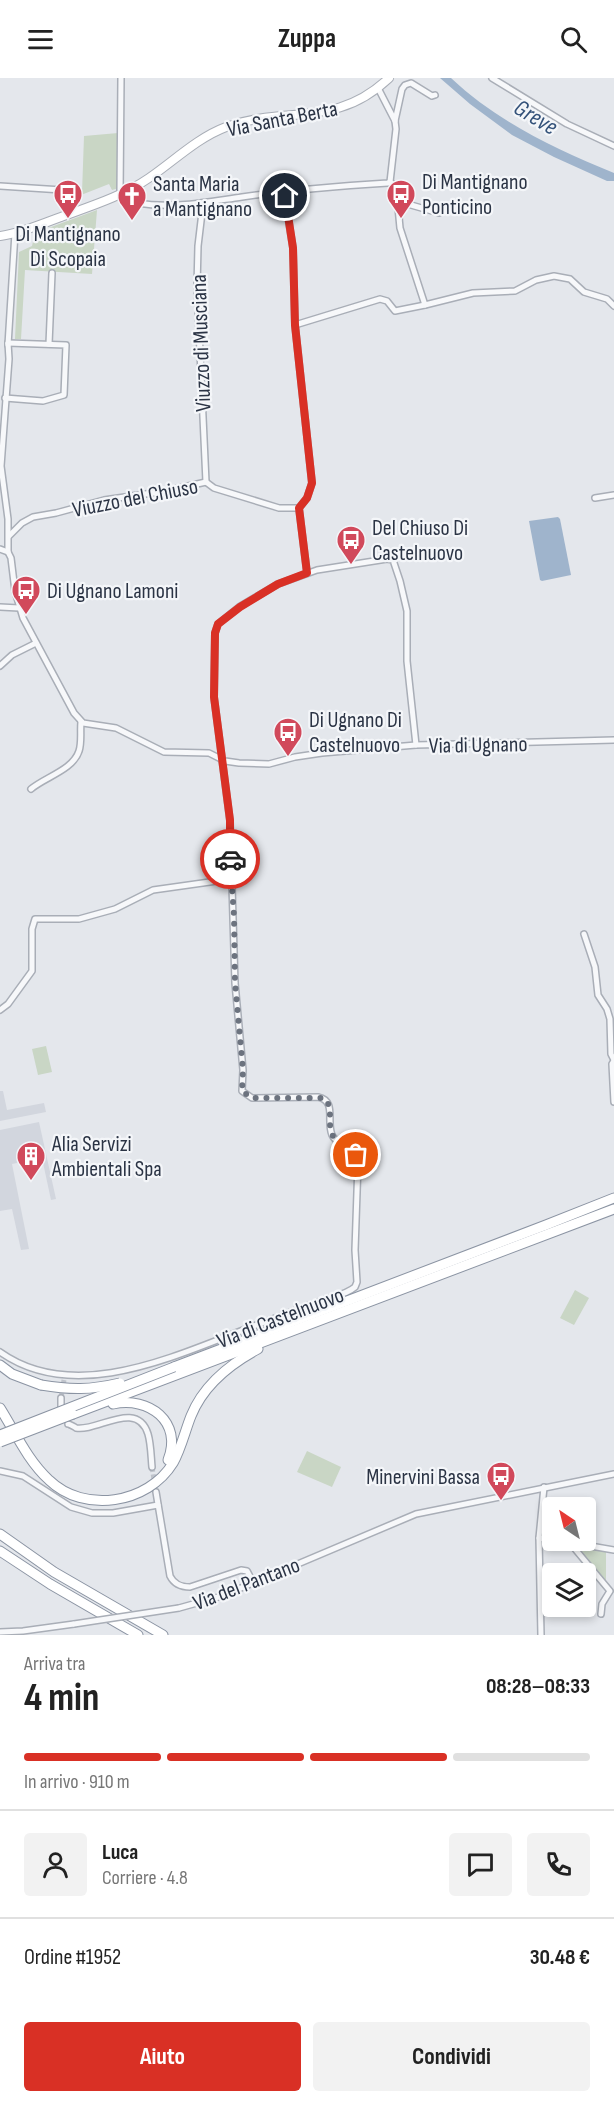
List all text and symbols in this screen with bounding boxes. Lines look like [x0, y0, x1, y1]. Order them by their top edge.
icon: menu [24, 23, 57, 56]
text: Zuppa [278, 23, 336, 55]
icon: search [557, 23, 590, 56]
water label: Greve [509, 93, 563, 142]
street label: Via Santa Berta [225, 96, 340, 143]
place label: Di Mantignano Ponticino [422, 169, 528, 221]
pin [259, 170, 310, 221]
place label: Santa Maria a Mantignano [153, 171, 252, 223]
bus stop icon: Di Mantignano Di Scopaia [52, 178, 84, 220]
bus stop icon: Di Mantignano Ponticino [385, 178, 417, 220]
icon: home [268, 179, 301, 212]
church icon: Santa Maria a Mantignano [116, 180, 148, 222]
place label: Di Mantignano Di Scopaia [15, 221, 121, 273]
street label: Viuzzo di Musciana [186, 274, 217, 412]
street label: Viuzzo del Chiuso [70, 473, 200, 524]
place label: Del Chiuso Di Castelnuovo [372, 515, 468, 567]
bus stop icon: Del Chiuso Di Castelnuovo [335, 524, 367, 566]
bus stop icon: Di Ugnano Lamoni [10, 574, 42, 616]
place label: Di Ugnano Lamoni [47, 578, 178, 605]
place label: Di Ugnano Di Castelnuovo [309, 707, 402, 759]
bus stop icon: Di Ugnano Di Castelnuovo [272, 716, 304, 758]
street label: Via di Ugnano [428, 731, 528, 760]
courier [200, 829, 260, 889]
icon: car [214, 843, 247, 876]
pin [330, 1129, 381, 1180]
place label: Alia Servizi Ambientali Spa [51, 1131, 162, 1183]
icon: bag [339, 1138, 372, 1171]
building icon: Alia Servizi Ambientali Spa [15, 1140, 47, 1182]
street label: Via di Castelnuovo [213, 1282, 348, 1355]
bus stop icon: Minervini Bassa [485, 1460, 517, 1502]
place label: Minervini Bassa [366, 1464, 480, 1491]
north arrow [542, 1497, 596, 1551]
map controls [542, 1497, 596, 1617]
street label: Via del Pantano [189, 1552, 304, 1617]
button: layers [542, 1563, 596, 1617]
text: Arriva tra [24, 1652, 86, 1676]
text: 08:28–08:33 [486, 1673, 590, 1700]
text: 4 min [24, 1675, 99, 1722]
text: In arrivo · 910 m [24, 1770, 130, 1794]
button: person [24, 1833, 87, 1896]
button: chat [449, 1833, 512, 1896]
button: phone [527, 1833, 590, 1896]
text: Luca [102, 1839, 138, 1866]
text: Corriere · 4.8 [102, 1866, 188, 1890]
text: Ordine #1952 [24, 1944, 121, 1971]
text: 30.48 € [530, 1944, 590, 1971]
button: Aiuto [24, 2022, 301, 2091]
button: Condividi [313, 2022, 590, 2091]

